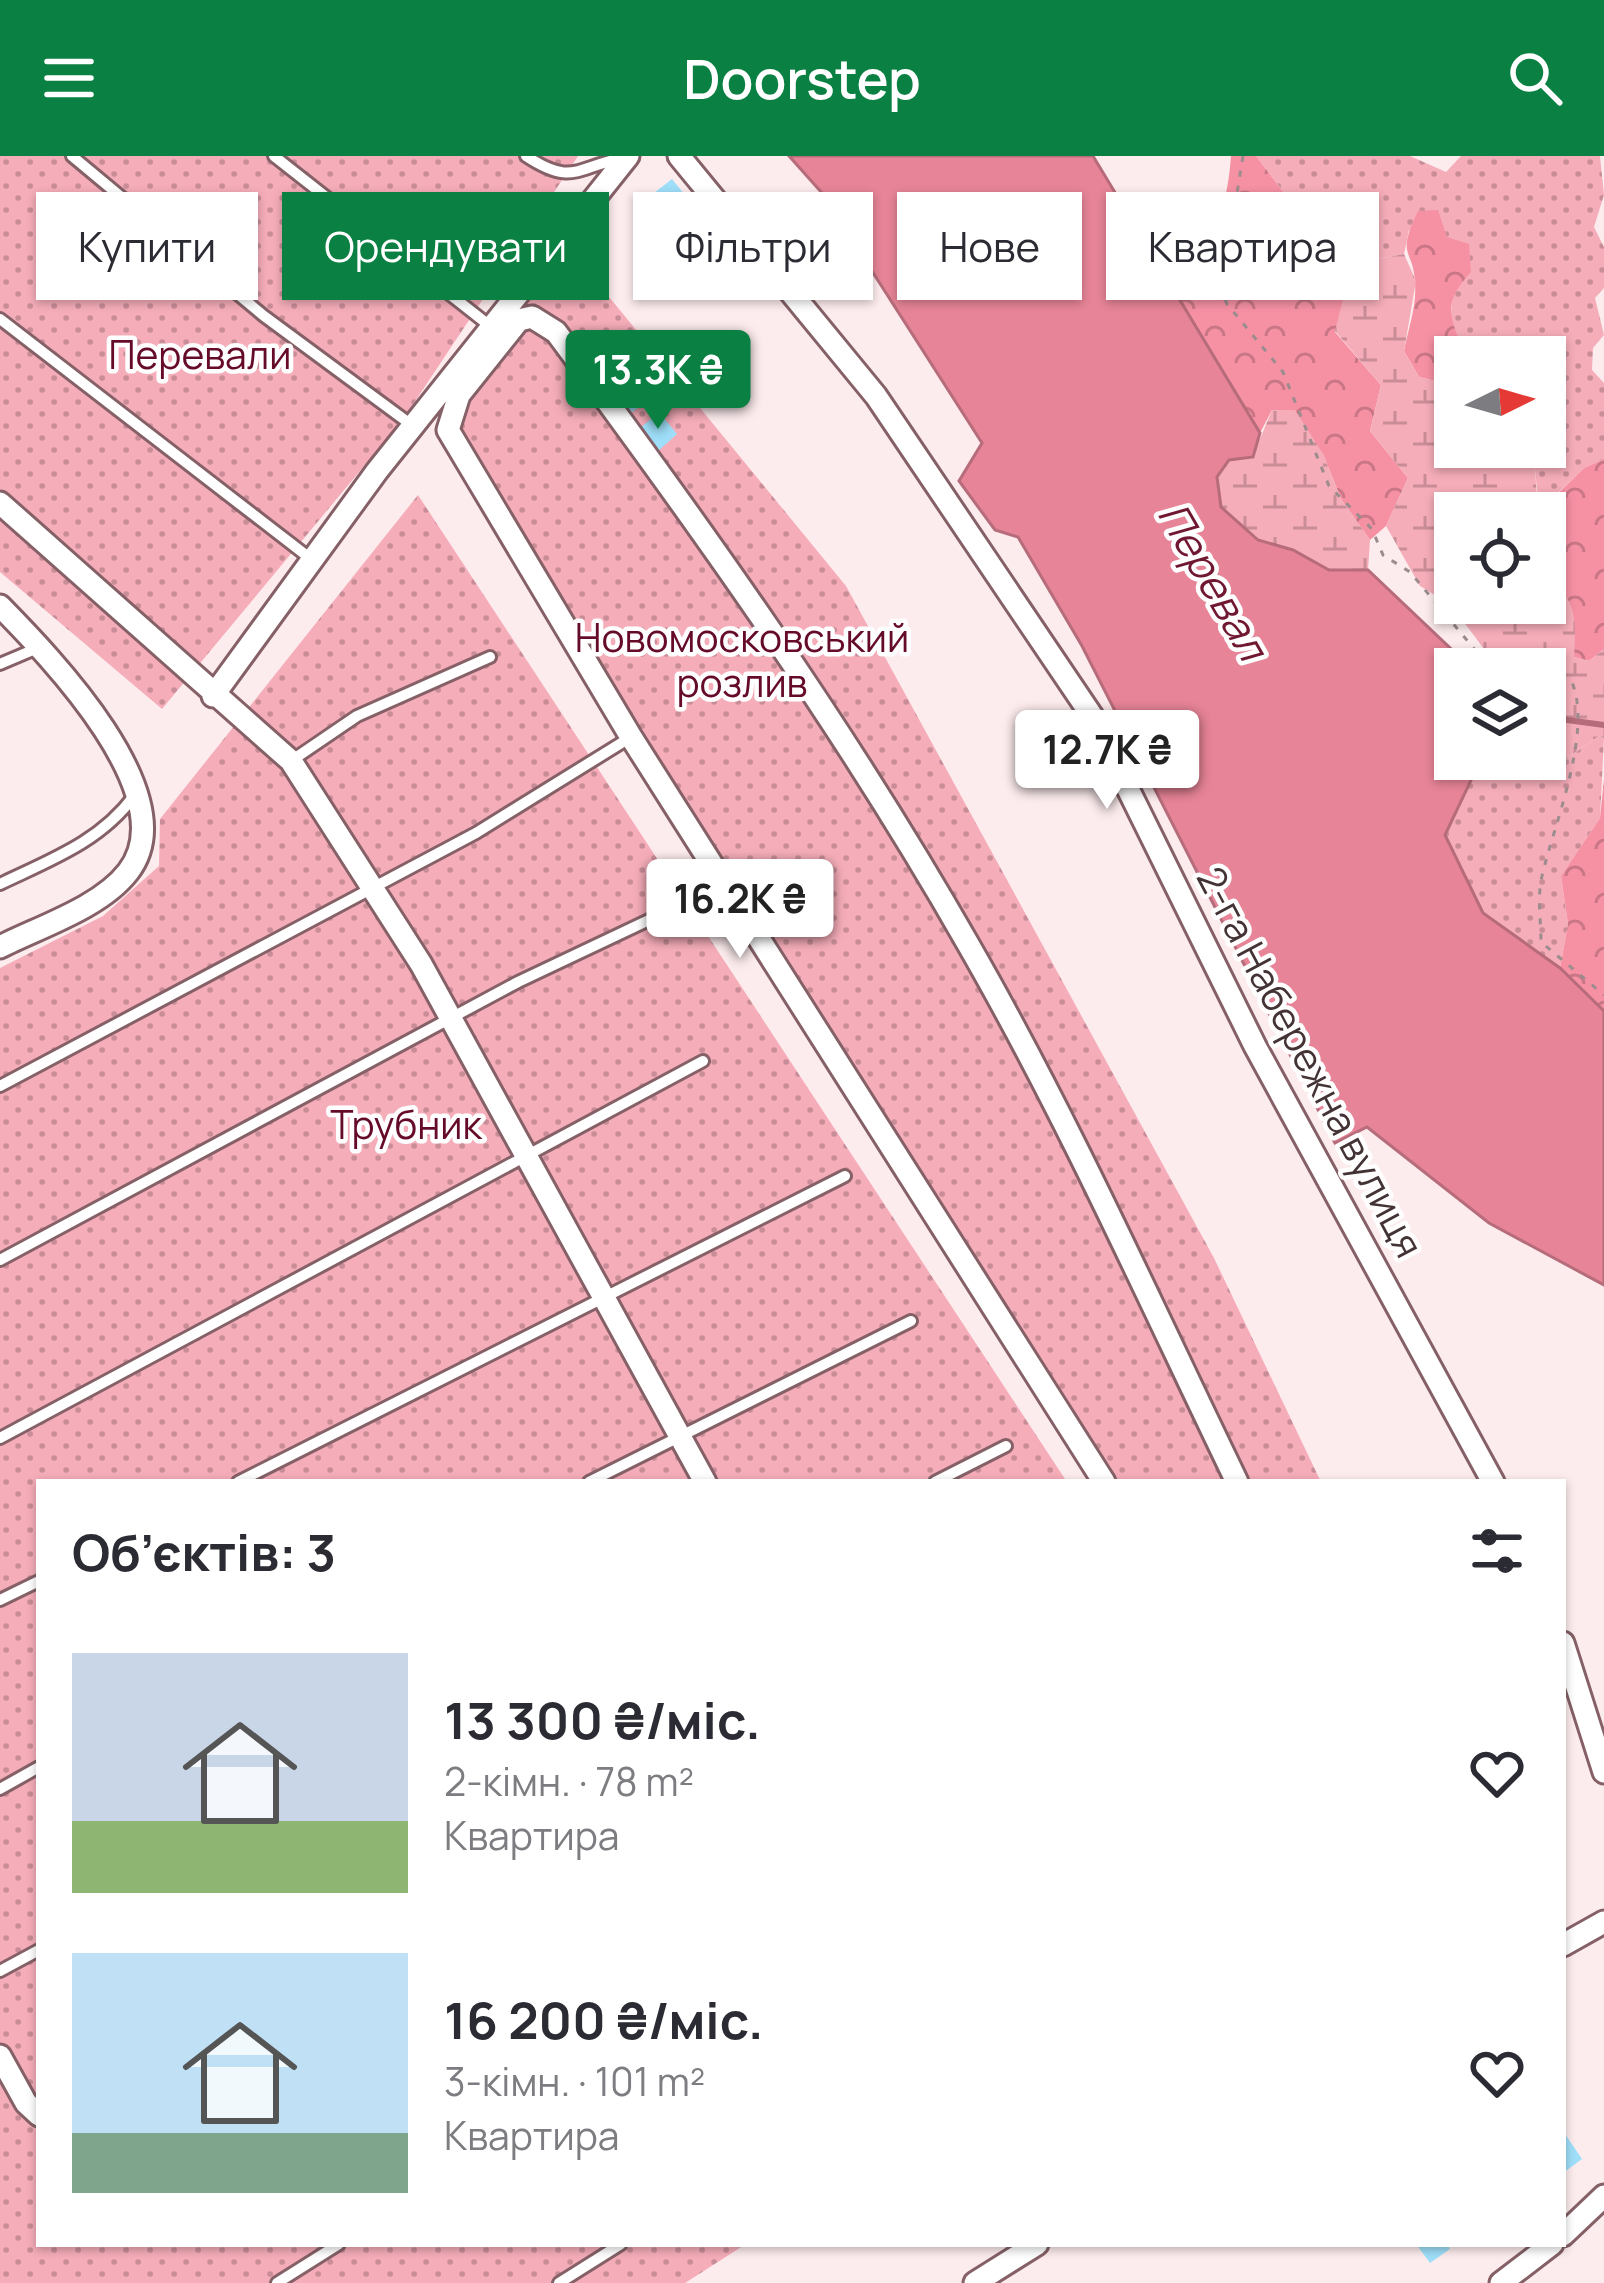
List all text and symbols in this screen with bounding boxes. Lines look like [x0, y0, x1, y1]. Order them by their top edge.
text: Doorstep [683, 41, 921, 115]
icon: menu [36, 45, 102, 111]
icon: search [1502, 45, 1568, 111]
chip: Купити [36, 192, 258, 300]
chip: Орендувати [282, 192, 609, 300]
chip: Фільтри [633, 192, 873, 300]
chip: Нове [897, 192, 1082, 300]
chip: Квартира [1106, 192, 1379, 300]
park label: Перевали [109, 327, 291, 381]
pin: 13.3K ₴ [547, 330, 769, 432]
north arrow [1434, 336, 1566, 468]
map controls [1434, 336, 1566, 780]
text: 13.3K ₴ [593, 342, 723, 396]
water label: Перевал [1146, 491, 1284, 672]
button: locate [1434, 492, 1566, 624]
park label: Новомосковський розлив [575, 610, 909, 709]
button: layers [1434, 648, 1566, 780]
pin: 12.7K ₴ [996, 710, 1218, 812]
text: 12.7K ₴ [1042, 722, 1172, 776]
street label: 2-га Набережна вулиця [1185, 857, 1437, 1266]
pin: 16.2K ₴ [629, 859, 851, 961]
text: 16.2K ₴ [673, 871, 807, 925]
park label: Трубник [330, 1097, 483, 1151]
text: Об’єктів: 3 [72, 1517, 336, 1586]
icon: filters [1464, 1518, 1530, 1584]
text: 13 300 ₴/міс. [444, 1685, 761, 1754]
icon: home [168, 1701, 312, 1845]
icon: heart [1464, 1740, 1530, 1806]
text: 2-кімн. · 78 m² [444, 1754, 694, 1808]
text: Квартира [444, 1808, 619, 1862]
text: 16 200 ₴/міс. [444, 1985, 763, 2054]
icon: home [168, 2001, 312, 2145]
icon: heart [1464, 2040, 1530, 2106]
text: 3-кімн. · 101 m² [444, 2054, 705, 2108]
text: Квартира [444, 2108, 619, 2162]

